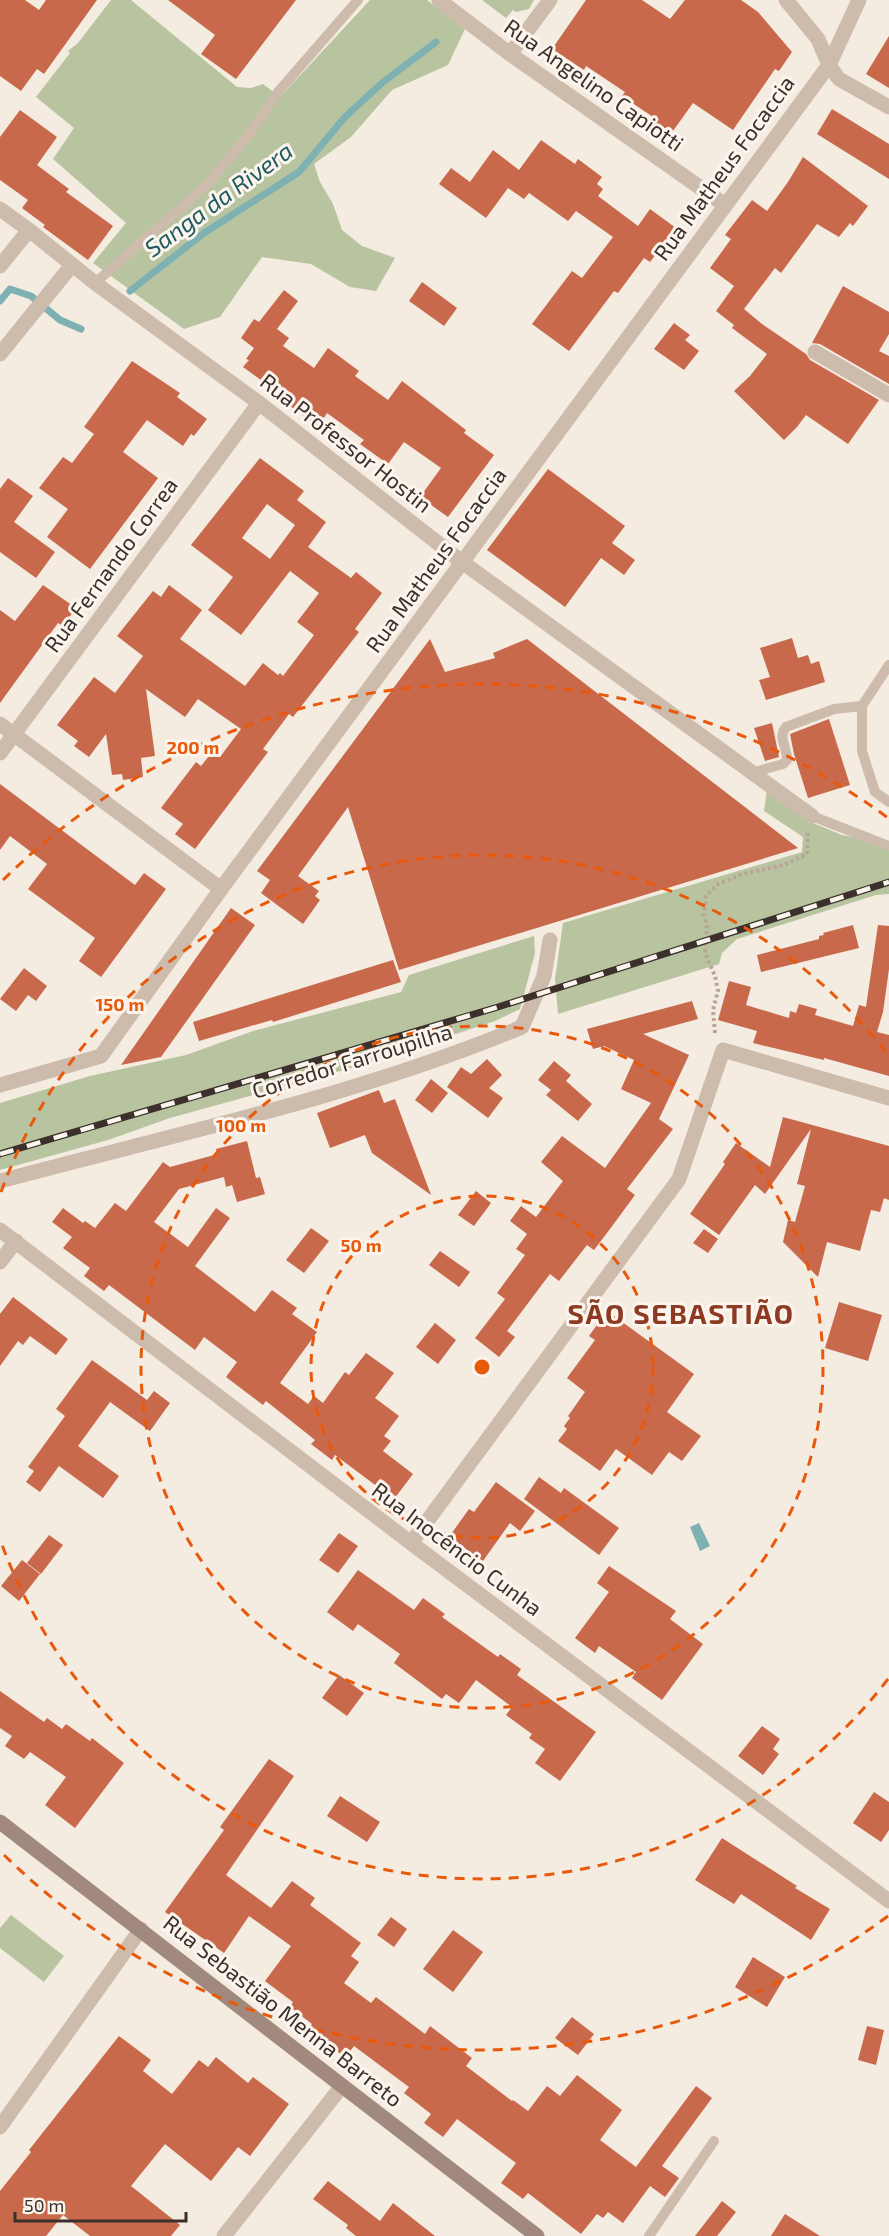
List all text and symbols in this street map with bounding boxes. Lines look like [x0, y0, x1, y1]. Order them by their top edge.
street label: Rua Angelino Capiotti [500, 13, 689, 156]
street label: Rua Matheus Focaccia [647, 70, 799, 265]
water label: Sanga da Rivera [138, 135, 298, 262]
street label: Rua Professor Hostin [256, 367, 437, 517]
street label: Rua Matheus Focaccia [359, 462, 511, 657]
street label: Rua Fernando Correa [38, 472, 182, 657]
text: 200 m [167, 736, 219, 758]
text: 150 m [96, 993, 144, 1015]
street label: Corredor Farroupilha [248, 1017, 455, 1103]
text: 100 m [216, 1114, 266, 1136]
text: 50 m [340, 1234, 382, 1256]
district label: SÃO SEBASTIÃO [568, 1296, 794, 1330]
centre of rings [472, 1357, 492, 1377]
street label: Rua Inocêncio Cunha [368, 1476, 548, 1620]
street label: Rua Sebastião Menna Barreto [159, 1909, 408, 2112]
scale bar [15, 2185, 186, 2223]
text: 50 m [24, 2194, 64, 2216]

